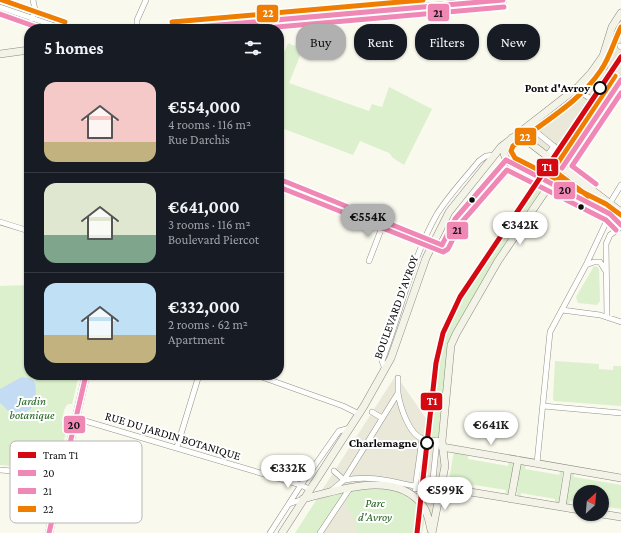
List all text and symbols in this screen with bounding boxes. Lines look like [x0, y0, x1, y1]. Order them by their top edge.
line badge: 21 [427, 3, 450, 22]
line badge: 22 [256, 4, 279, 23]
text: 22 [262, 7, 274, 19]
text: 21 [433, 7, 443, 19]
chip: Buy [296, 24, 346, 60]
chip: Rent [354, 24, 407, 60]
chip: Filters [415, 24, 479, 60]
chip: New [487, 24, 540, 60]
icon: filters [242, 37, 264, 59]
text: 5 homes [44, 39, 103, 58]
place label: Pont d'Avroy [525, 81, 590, 95]
marker: Pont d'Avroy [593, 81, 607, 95]
icon: home [76, 98, 124, 146]
text: €554,000 [168, 98, 240, 117]
text: 4 rooms · 116 m² [168, 117, 251, 132]
line badge: 22 [514, 127, 537, 146]
text: 22 [519, 131, 531, 143]
text: Rue Darchis [168, 132, 230, 147]
line badge: T1 [536, 158, 559, 177]
text: T1 [542, 161, 552, 173]
line badge: 20 [553, 181, 576, 200]
text: 20 [559, 184, 571, 196]
unlabelled marker [467, 195, 477, 205]
text: €641,000 [168, 198, 240, 217]
icon: home [76, 199, 124, 247]
unlabelled marker [576, 202, 586, 212]
pin: €554K [340, 204, 396, 238]
text: €554K [350, 209, 386, 224]
pin: €342K [492, 212, 548, 246]
text: 3 rooms · 116 m² [168, 217, 251, 232]
text: €342K [502, 217, 538, 232]
line badge: 21 [446, 221, 469, 240]
text: 21 [452, 224, 462, 236]
text: Boulevard Piercot [168, 232, 259, 247]
street label: BOULEVARD D'AVROY [371, 253, 422, 361]
text: €332,000 [168, 298, 240, 317]
icon: home [76, 299, 124, 347]
text: 2 rooms · 62 m² [168, 317, 248, 332]
text: Apartment [168, 332, 225, 347]
line badge: T1 [420, 392, 443, 411]
park label: Jardin botanique [10, 394, 55, 422]
text: T1 [427, 395, 437, 407]
street label: RUE DU JARDIN BOTANIQUE [103, 409, 243, 463]
pin: €641K [463, 412, 519, 446]
line badge: 20 [63, 415, 86, 434]
text: €641K [473, 417, 509, 432]
text: 20 [68, 419, 80, 431]
place label: Charlemagne [349, 436, 417, 450]
marker: Charlemagne [420, 436, 434, 450]
legend [10, 441, 142, 523]
text: Tram T1 [43, 449, 79, 461]
pin: €332K [260, 455, 316, 489]
text: €332K [270, 460, 306, 475]
text: 20 [43, 467, 54, 479]
pin: €599K [417, 477, 473, 511]
text: €599K [426, 482, 464, 497]
text: 21 [43, 485, 52, 497]
north arrow [573, 485, 609, 521]
map controls [573, 485, 609, 521]
park label: Parc d'Avroy [358, 496, 392, 524]
text: 22 [43, 503, 53, 515]

